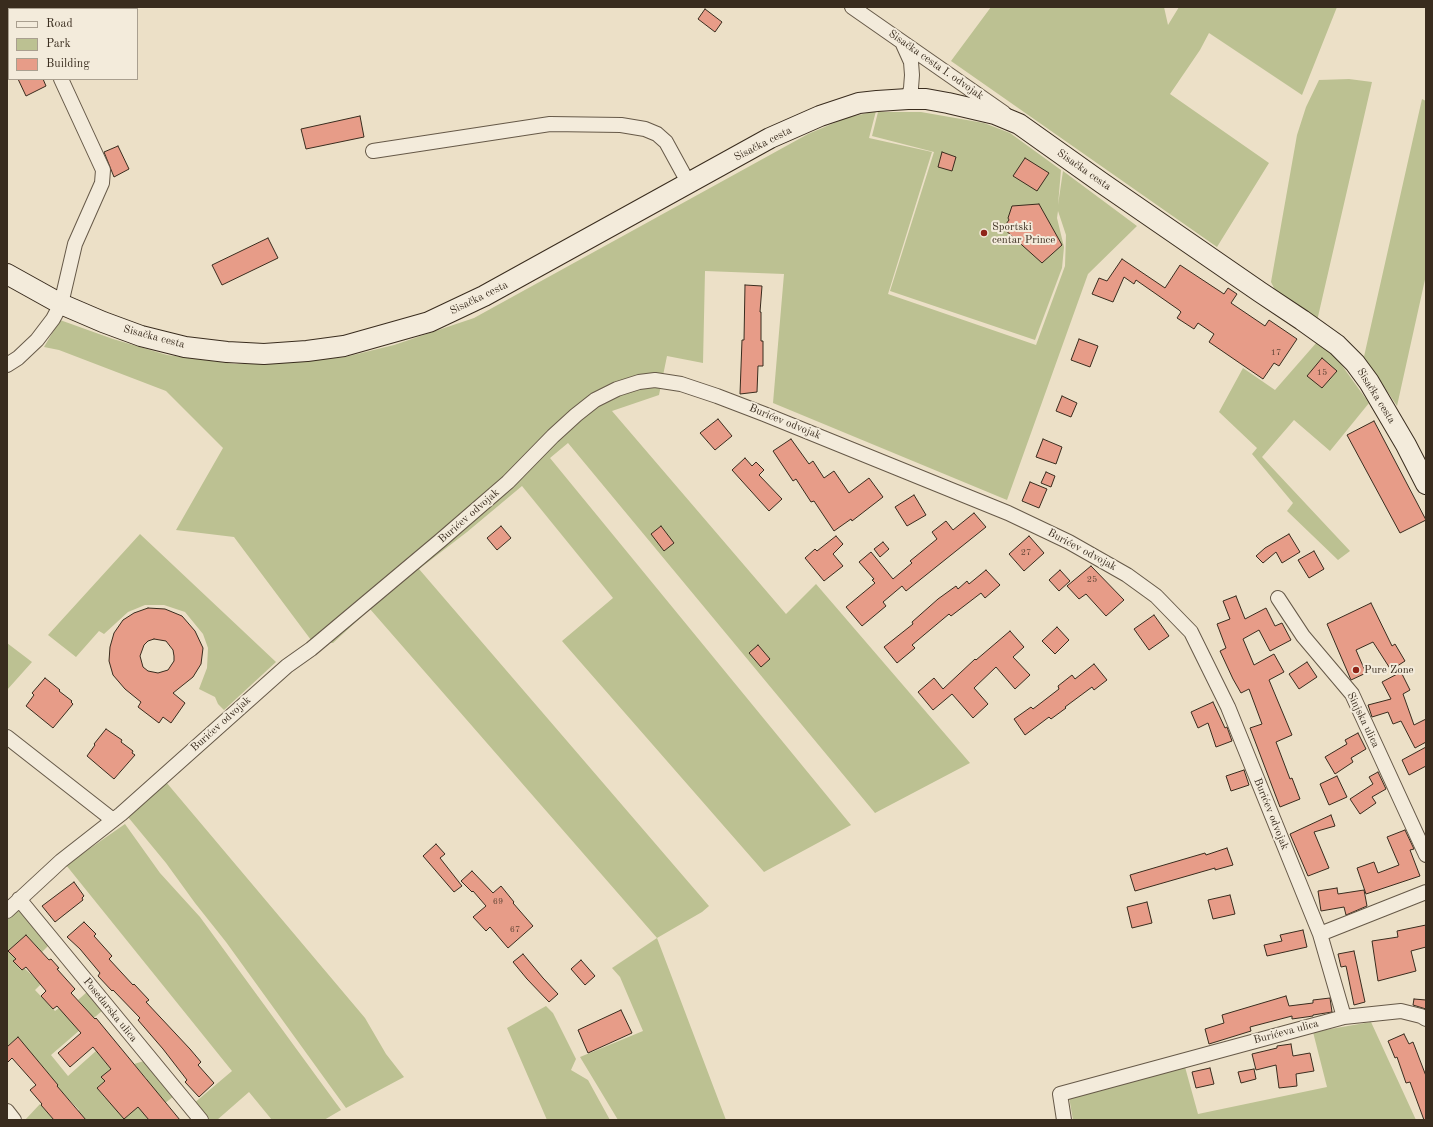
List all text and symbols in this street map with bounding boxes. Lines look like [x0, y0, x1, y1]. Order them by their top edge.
legend [8, 8, 138, 80]
text: Road [46, 18, 73, 30]
street label: Sisačka cesta I. odvojak [886, 27, 986, 103]
text: Park [46, 38, 71, 50]
text: Building [46, 58, 90, 70]
street label: Sisačka cesta [732, 124, 794, 164]
street label: Sisačka cesta [1054, 147, 1114, 193]
place label: Sportski centar Prince [992, 220, 1055, 246]
marker: Sportski centar Prince [979, 228, 989, 238]
street label: Sisačka cesta [448, 278, 510, 318]
street label: Sisačka cesta [122, 322, 186, 352]
house number: 17 [1271, 348, 1281, 358]
street label: Sisačka cesta [1354, 366, 1398, 426]
house number: 15 [1317, 368, 1327, 378]
street label: Burićev odvojak [747, 402, 823, 442]
street label: Burićev odvojak [436, 486, 502, 546]
street label: Burićev odvojak [1045, 526, 1119, 574]
house number: 27 [1021, 548, 1031, 558]
house number: 25 [1087, 575, 1097, 585]
place label: Pure Zone [1364, 663, 1414, 677]
marker: Pure Zone [1351, 665, 1361, 675]
street label: Sinjska ulica [1344, 690, 1382, 750]
street label: Burićev odvojak [188, 694, 254, 754]
street label: Burićev odvojak [1251, 776, 1291, 852]
house number: 69 [493, 897, 503, 907]
house number: 67 [510, 925, 520, 935]
street label: Posedarska ulica [80, 975, 140, 1045]
street label: Burićeva ulica [1252, 1017, 1320, 1047]

